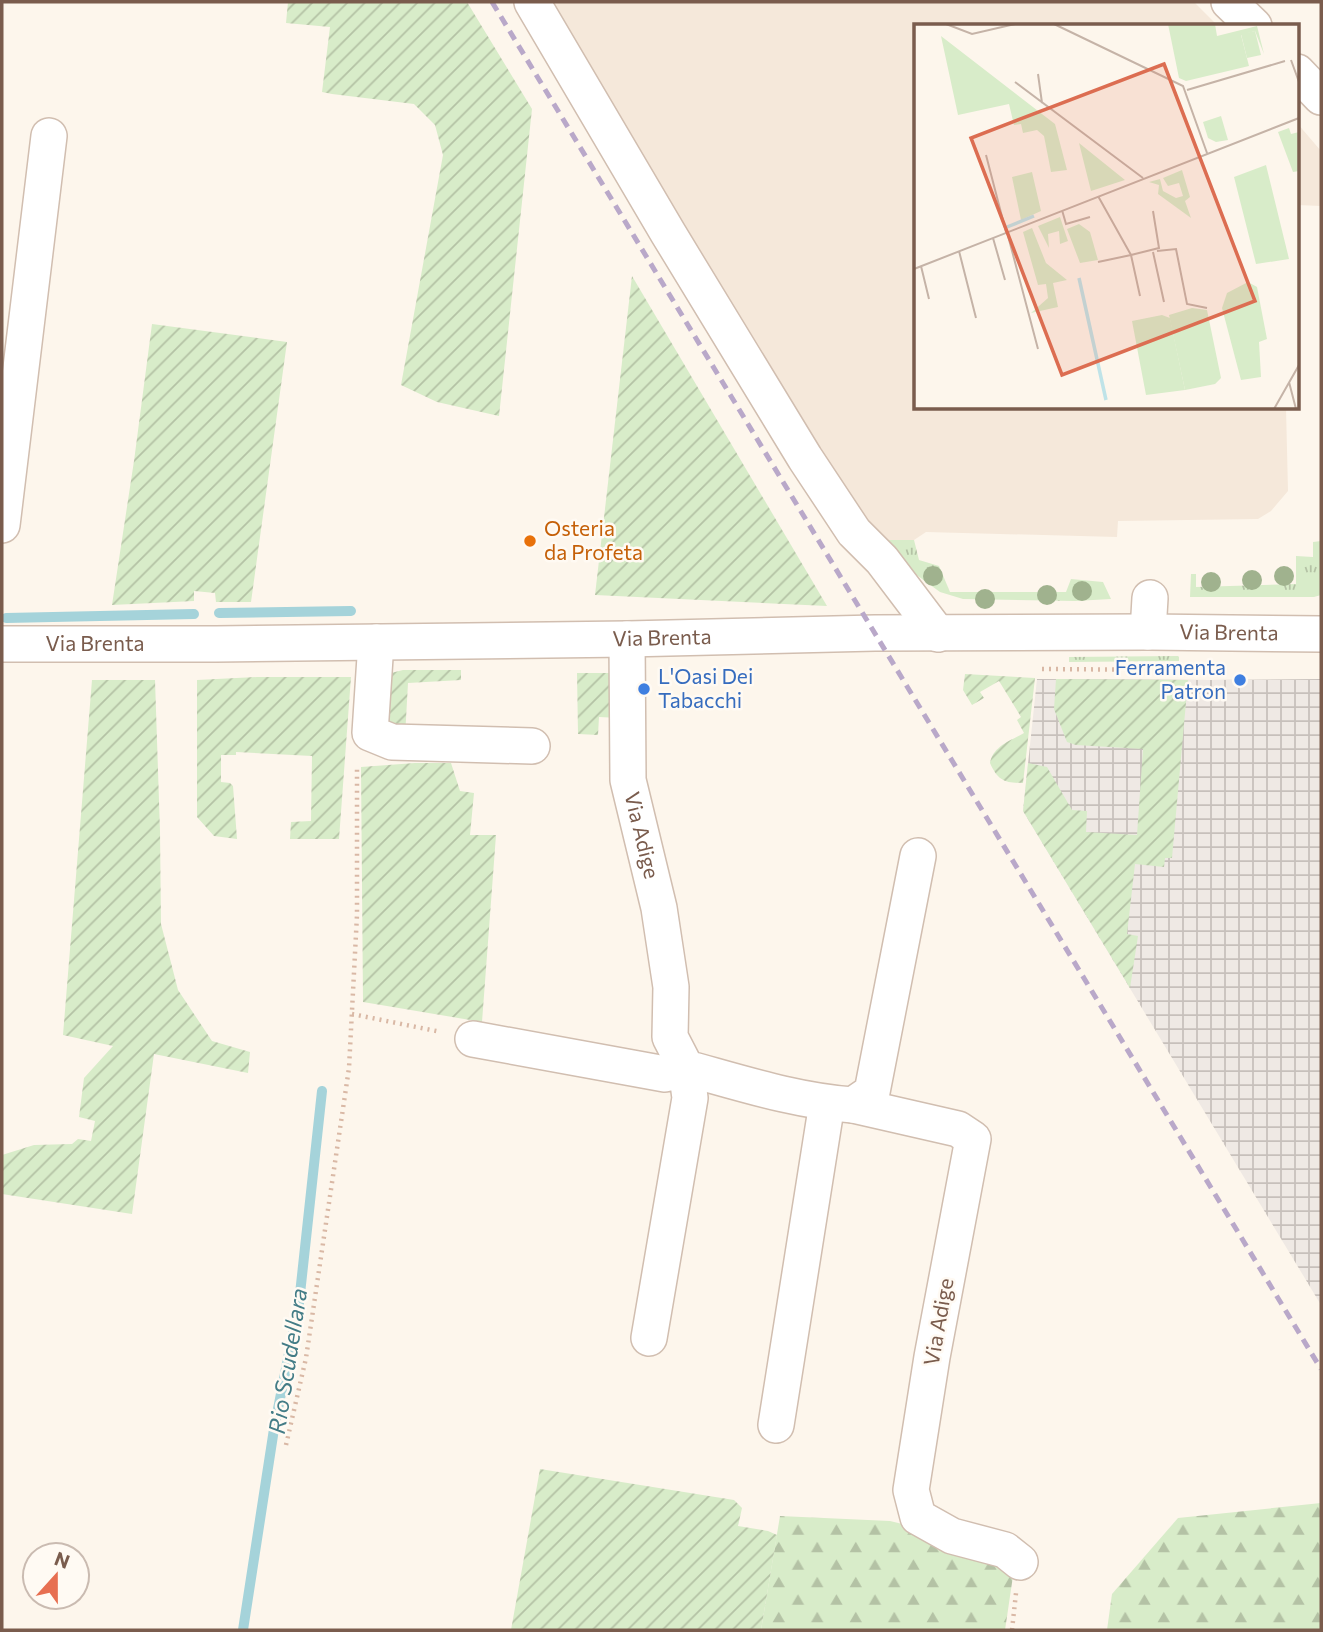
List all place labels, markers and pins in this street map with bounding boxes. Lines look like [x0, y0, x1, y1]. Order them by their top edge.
place label: Osteria da Profeta [544, 515, 643, 564]
marker: Osteria da Profeta [522, 533, 538, 549]
place label: Ferramenta Patron [1115, 654, 1226, 703]
place label: L'Oasi Dei Tabacchi [658, 663, 753, 712]
marker: Ferramenta Patron [1232, 672, 1248, 688]
marker: L'Oasi Dei Tabacchi [636, 681, 652, 697]

